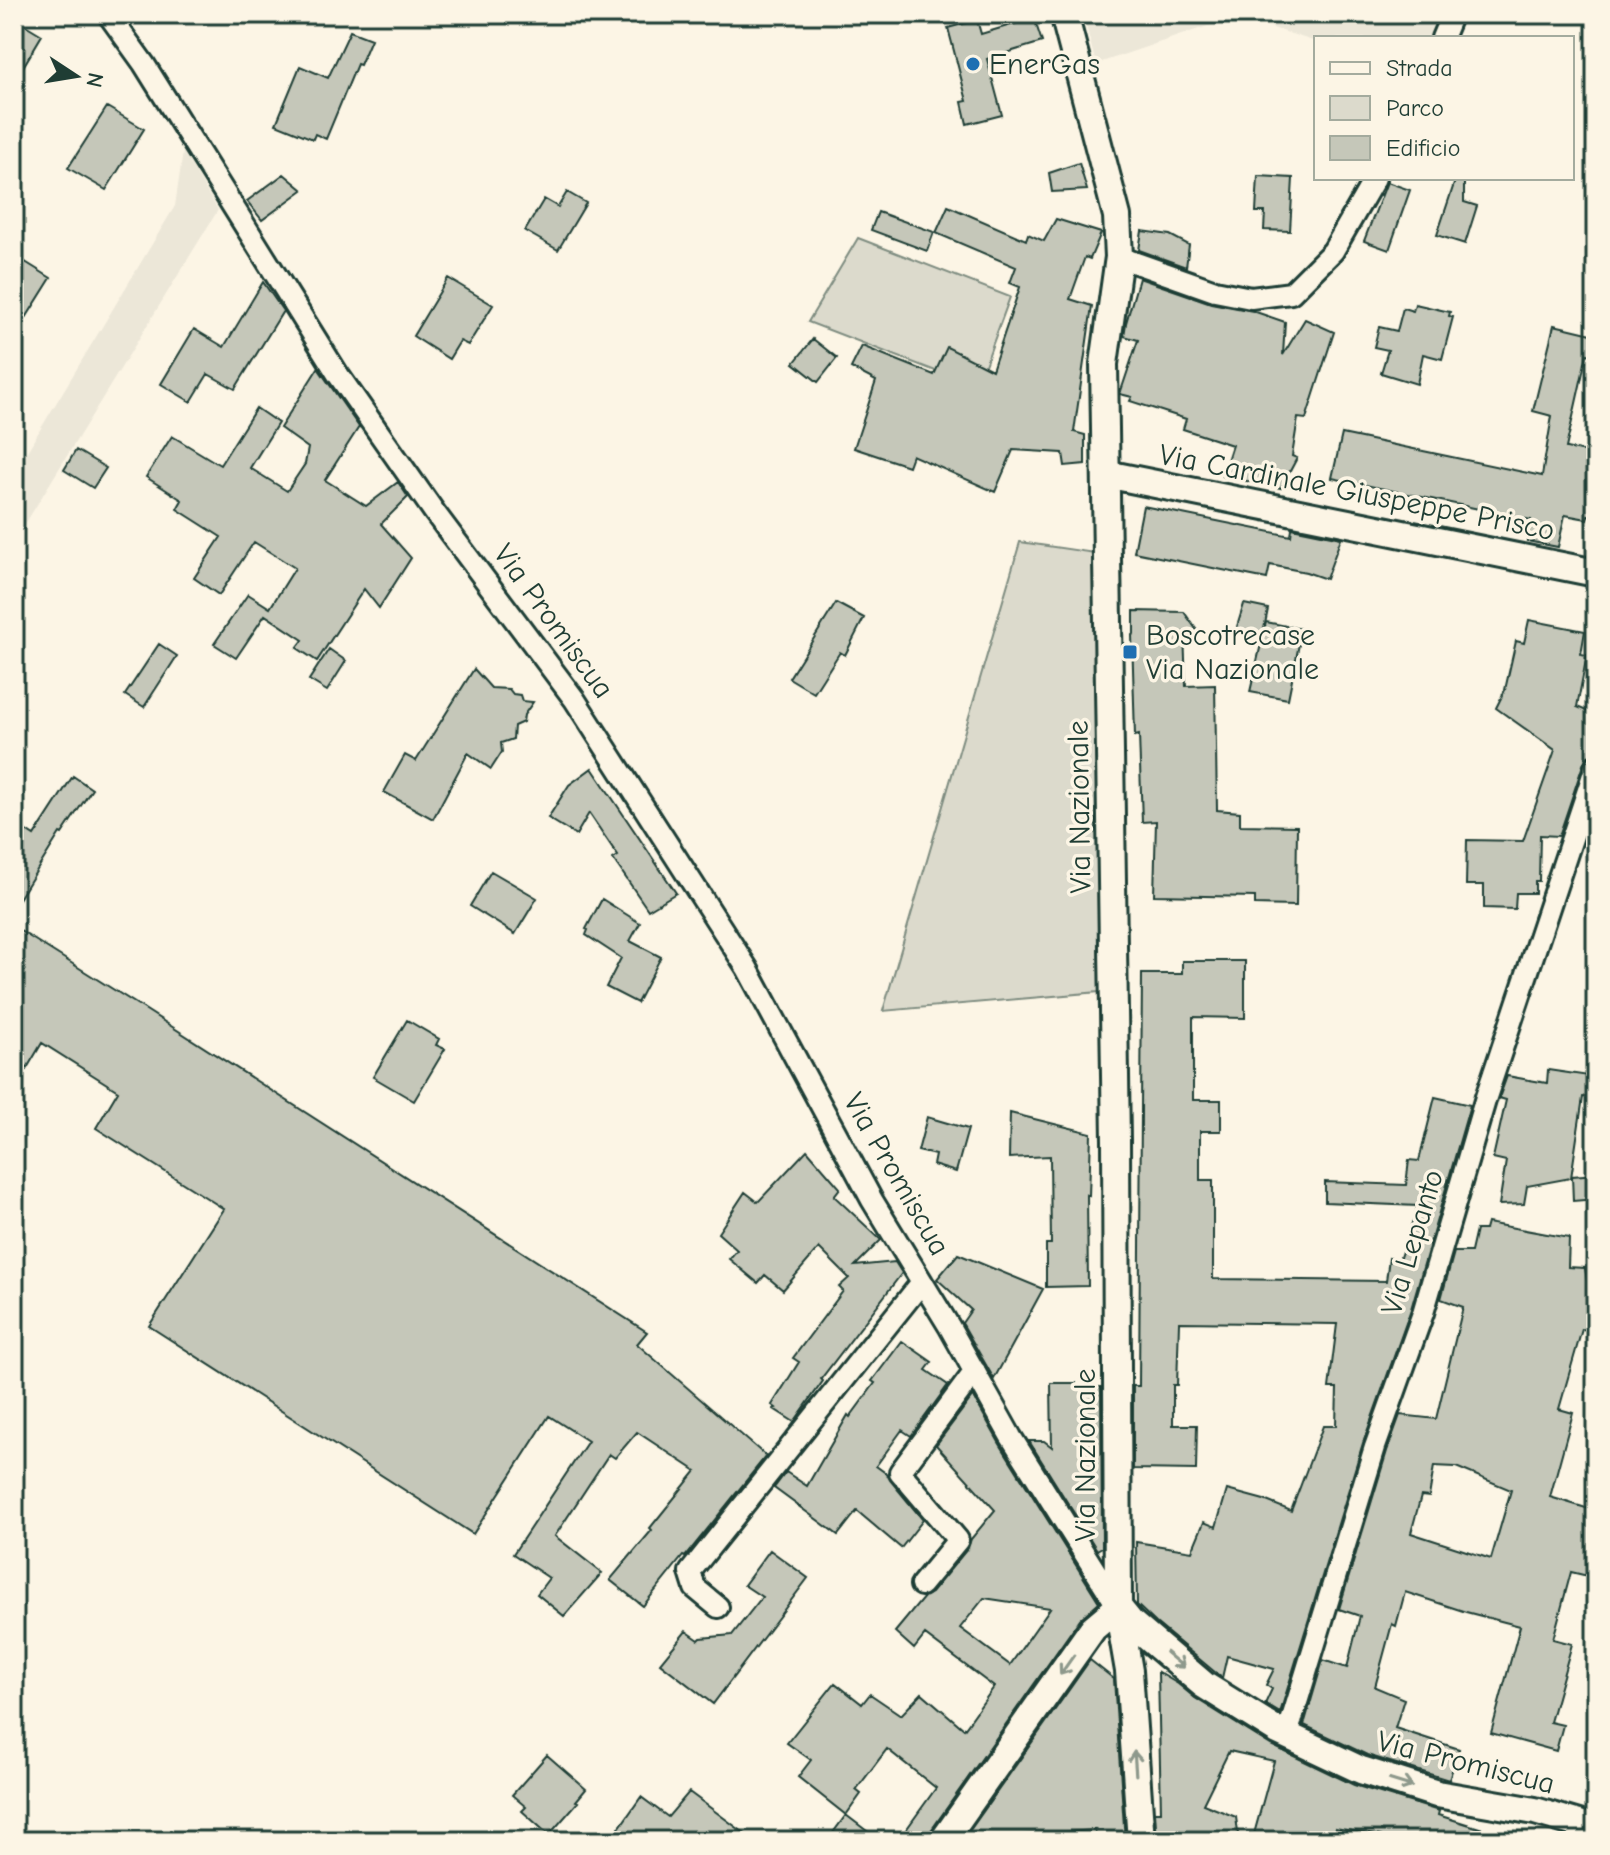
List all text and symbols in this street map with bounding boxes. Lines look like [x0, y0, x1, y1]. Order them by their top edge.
north arrow [36, 36, 116, 116]
legend [1314, 36, 1574, 180]
place label: EnerGas [989, 47, 1100, 82]
text: Strada [1386, 54, 1453, 82]
marker: EnerGas [964, 55, 982, 73]
text: N [80, 70, 109, 90]
text: Parco [1386, 94, 1444, 122]
text: Edificio [1386, 134, 1461, 162]
street label: Via Cardinale Giuspeppe Prisco [1156, 437, 1558, 548]
street label: Via Promiscua [486, 537, 621, 705]
place label: Boscotrecase Via Nazionale [1146, 618, 1319, 687]
marker: Boscotrecase Via Nazionale [1121, 643, 1139, 661]
street label: Via Nazionale [1060, 720, 1099, 894]
street label: Via Promiscua [836, 1087, 957, 1262]
street label: Via Lepanto [1374, 1166, 1451, 1319]
street label: Via Nazionale [1068, 1369, 1103, 1541]
one-way arrow [1164, 1651, 1184, 1669]
one-way arrow [1059, 1653, 1075, 1675]
street label: Via Promiscua [1373, 1724, 1558, 1801]
one-way arrow [1127, 1750, 1142, 1777]
one-way arrow [1388, 1776, 1414, 1791]

